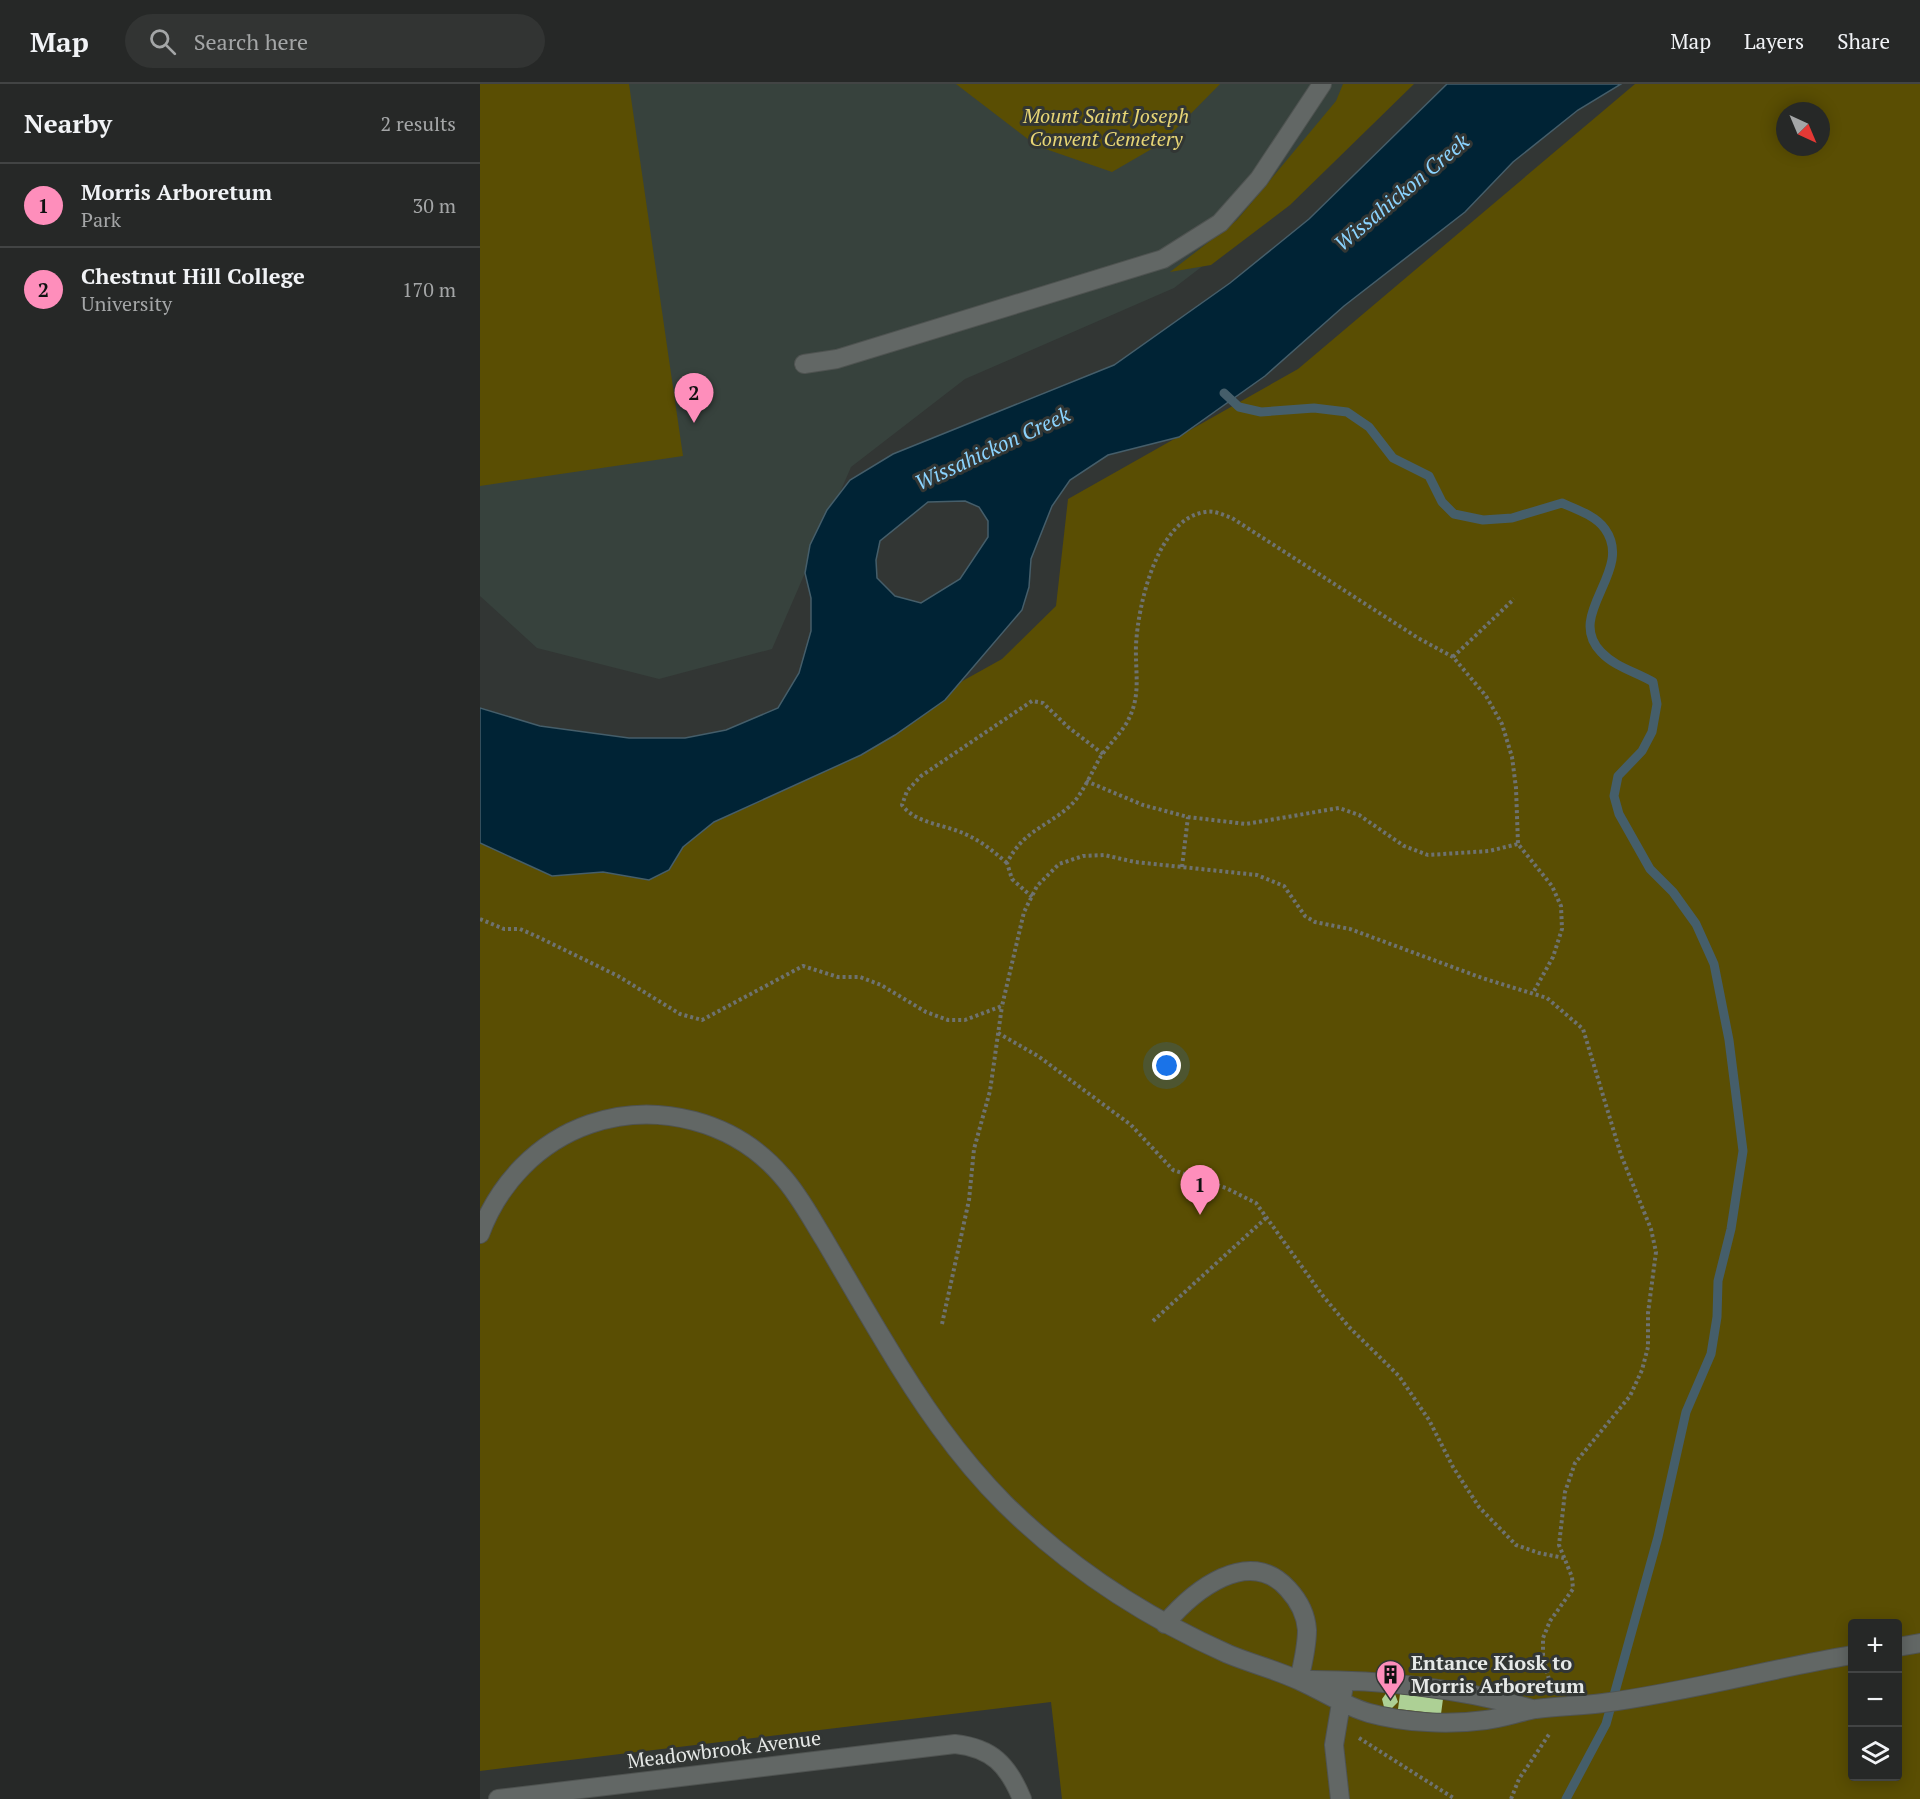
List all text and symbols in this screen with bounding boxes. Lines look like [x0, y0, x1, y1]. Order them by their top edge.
search box [125, 14, 545, 68]
text: Map [30, 23, 89, 60]
icon: search [146, 25, 179, 58]
text: Search here [194, 27, 308, 56]
text: Map [1670, 27, 1711, 55]
text: Layers [1744, 27, 1804, 55]
text: Share [1837, 27, 1890, 55]
park label: Mount Saint Joseph Convent Cemetery [1022, 102, 1189, 152]
north arrow [1776, 102, 1830, 156]
text: Nearby [24, 106, 112, 140]
text: 2 results [381, 110, 456, 137]
water label: Wissahickon Creek [1328, 127, 1475, 257]
text: Morris Arboretum [81, 177, 272, 206]
text: 1 [38, 192, 49, 219]
text: 30 m [413, 192, 456, 219]
text: Park [81, 206, 121, 233]
text: Chestnut Hill College [81, 261, 305, 290]
text: 2 [38, 276, 49, 303]
text: 170 m [402, 276, 456, 303]
text: University [81, 290, 172, 317]
pin: 2 [674, 374, 714, 423]
water label: Wissahickon Creek [910, 399, 1075, 496]
your location [1152, 1051, 1181, 1080]
pin: 1 [1180, 1166, 1220, 1215]
map controls [1848, 1619, 1902, 1781]
button: + [1848, 1619, 1902, 1673]
place label: Entance Kiosk to Morris Arboretum [1411, 1649, 1585, 1699]
building icon: Entance Kiosk to Morris Arboretum [1374, 1658, 1406, 1700]
button: − [1848, 1673, 1902, 1727]
street label: Meadowbrook Avenue [626, 1724, 822, 1774]
button: layers [1848, 1727, 1902, 1781]

